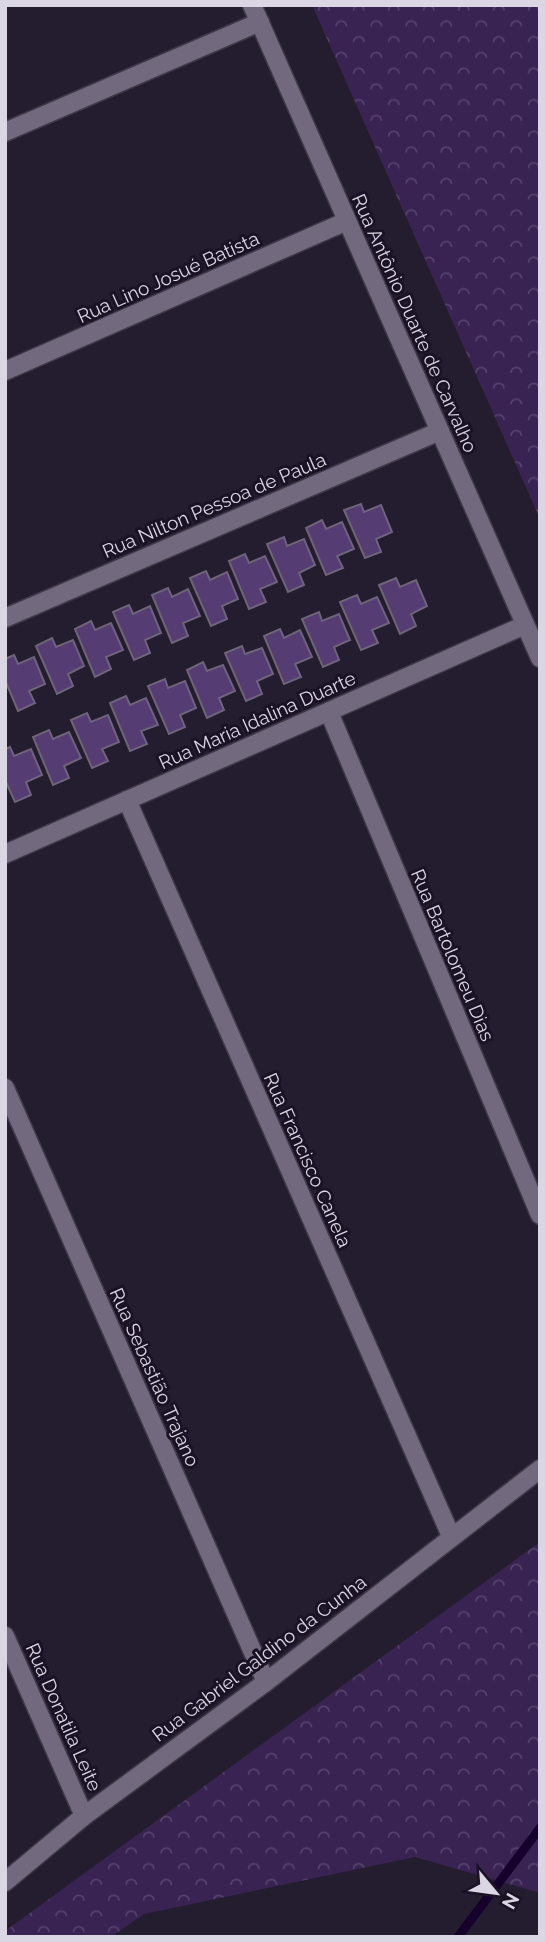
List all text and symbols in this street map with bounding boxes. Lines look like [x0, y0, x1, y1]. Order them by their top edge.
street label: Rua Antônio Duarte de Carvalho [348, 190, 482, 456]
street label: Rua Lino Josué Batista [74, 227, 262, 327]
street label: Rua Nilton Pessoa de Paula [99, 448, 329, 562]
street label: Rua Maria Idalina Duarte [155, 667, 359, 773]
street label: Rua Bartolomeu Dias [407, 866, 499, 1044]
street label: Rua Francisco Canela [260, 1069, 356, 1251]
street label: Rua Sebastião Trajano [106, 1284, 204, 1470]
street label: Rua Gabriel Galdino da Cunha [148, 1570, 370, 1746]
street label: Rua Donatila Leite [22, 1640, 106, 1794]
north arrow [461, 1858, 531, 1928]
text: N [498, 1890, 524, 1913]

